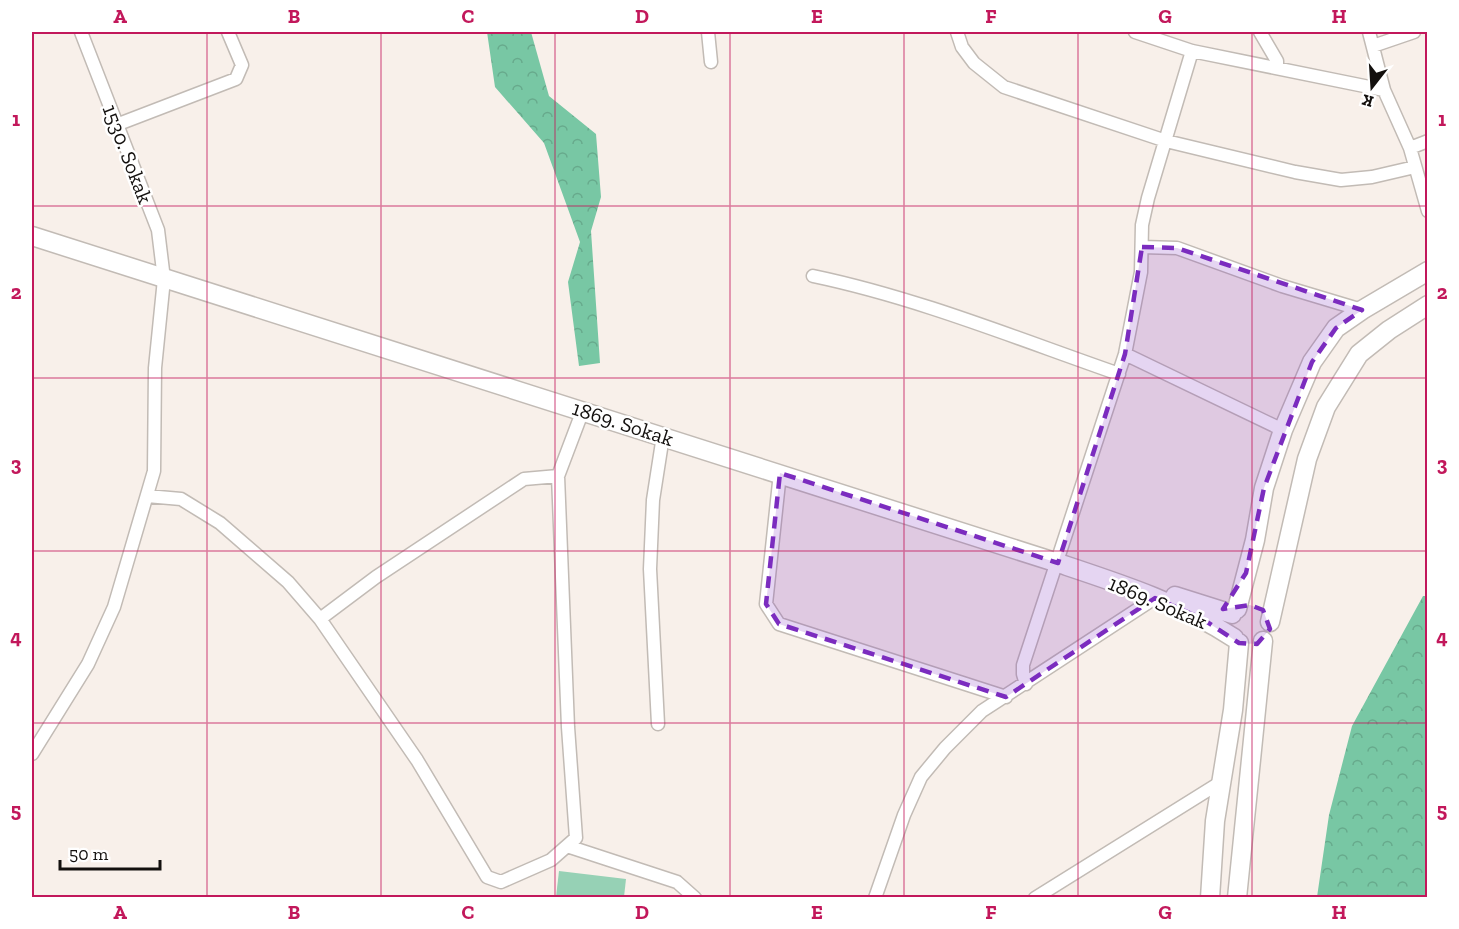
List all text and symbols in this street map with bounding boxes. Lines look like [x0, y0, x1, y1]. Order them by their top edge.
text: A [113, 4, 127, 28]
text: B [288, 4, 300, 28]
text: C [462, 4, 475, 28]
text: D [635, 4, 649, 28]
text: E [811, 4, 823, 28]
text: F [985, 4, 997, 28]
text: G [1158, 4, 1172, 28]
text: H [1331, 4, 1347, 28]
north arrow [1342, 57, 1402, 117]
text: K [1360, 90, 1376, 112]
street label: 1530. Sokak [98, 101, 158, 207]
text: 1 [12, 107, 20, 131]
text: 1 [1438, 107, 1446, 131]
text: 2 [11, 280, 22, 304]
text: 2 [1437, 280, 1448, 304]
street label: 1869. Sokak [569, 395, 677, 451]
text: 3 [11, 452, 22, 476]
text: 3 [1437, 452, 1448, 476]
street label: 1869. Sokak [1105, 570, 1211, 634]
text: 4 [10, 625, 22, 649]
text: 4 [1436, 625, 1448, 649]
text: 5 [11, 798, 21, 822]
text: 5 [1437, 798, 1447, 822]
scale bar [60, 833, 160, 871]
text: 50 m [69, 843, 109, 865]
text: A [113, 900, 127, 924]
text: B [288, 900, 300, 924]
text: C [462, 900, 475, 924]
text: D [635, 900, 649, 924]
text: E [811, 900, 823, 924]
text: F [985, 900, 997, 924]
text: G [1158, 900, 1172, 924]
text: H [1331, 900, 1347, 924]

